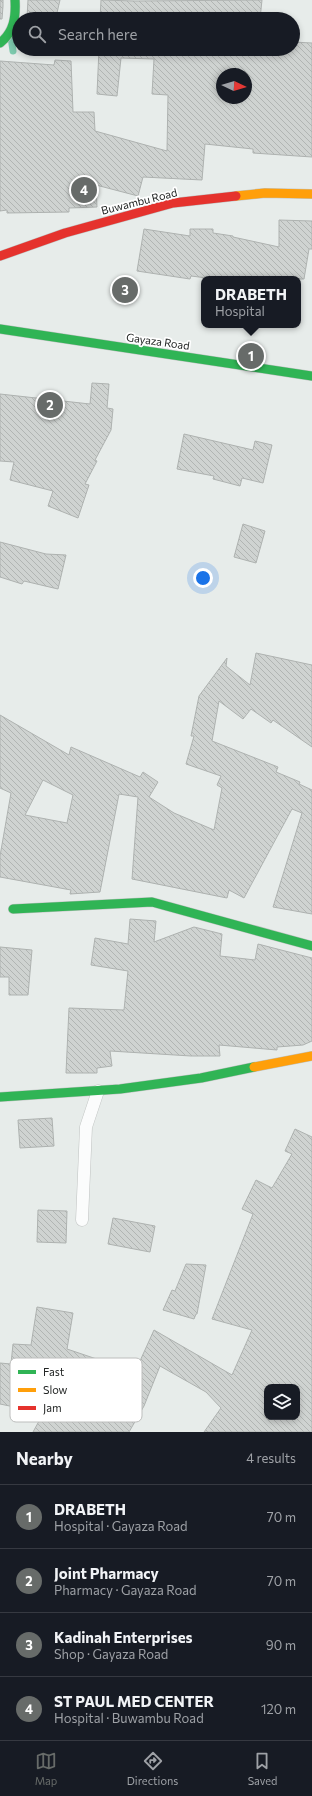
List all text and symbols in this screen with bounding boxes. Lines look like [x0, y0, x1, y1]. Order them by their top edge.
search box [12, 12, 300, 56]
icon: search [26, 23, 48, 45]
text: Search here [58, 25, 137, 43]
north arrow [216, 68, 252, 104]
pin: 4 [71, 175, 97, 205]
street label: Buwambu Road [100, 185, 178, 217]
pin: 3 [112, 275, 138, 305]
popup [201, 276, 301, 328]
text: DRABETH [215, 285, 287, 303]
text: Hospital [215, 303, 265, 319]
street label: Gayaza Road [125, 330, 191, 352]
pin: 1 [238, 341, 264, 371]
pin: 2 [37, 390, 63, 420]
your location [193, 568, 213, 588]
legend [10, 1358, 142, 1422]
text: Fast [43, 1365, 65, 1378]
text: Slow [43, 1383, 68, 1396]
map controls [264, 1384, 300, 1420]
button: layers [264, 1384, 300, 1420]
text: Jam [43, 1401, 62, 1415]
text: Nearby [16, 1448, 73, 1469]
text: 4 results [246, 1450, 296, 1466]
text: DRABETH [54, 1500, 126, 1518]
text: 1 [26, 1509, 32, 1525]
text: 70 m [267, 1509, 296, 1525]
text: Hospital · Gayaza Road [54, 1518, 188, 1534]
text: Joint Pharmacy [54, 1564, 159, 1582]
text: 2 [25, 1573, 33, 1589]
text: 70 m [267, 1573, 296, 1589]
text: Pharmacy · Gayaza Road [54, 1582, 197, 1598]
text: Kadinah Enterprises [54, 1628, 193, 1646]
text: 3 [25, 1637, 33, 1653]
text: 90 m [266, 1637, 296, 1653]
text: Shop · Gayaza Road [54, 1646, 168, 1662]
text: ST PAUL MED CENTER [54, 1692, 214, 1710]
text: 4 [25, 1701, 33, 1717]
text: 120 m [261, 1701, 296, 1717]
text: Hospital · Buwambu Road [54, 1710, 204, 1726]
tab: Map [35, 1750, 57, 1787]
tab: Directions [127, 1750, 178, 1787]
tab: Saved [248, 1750, 277, 1787]

